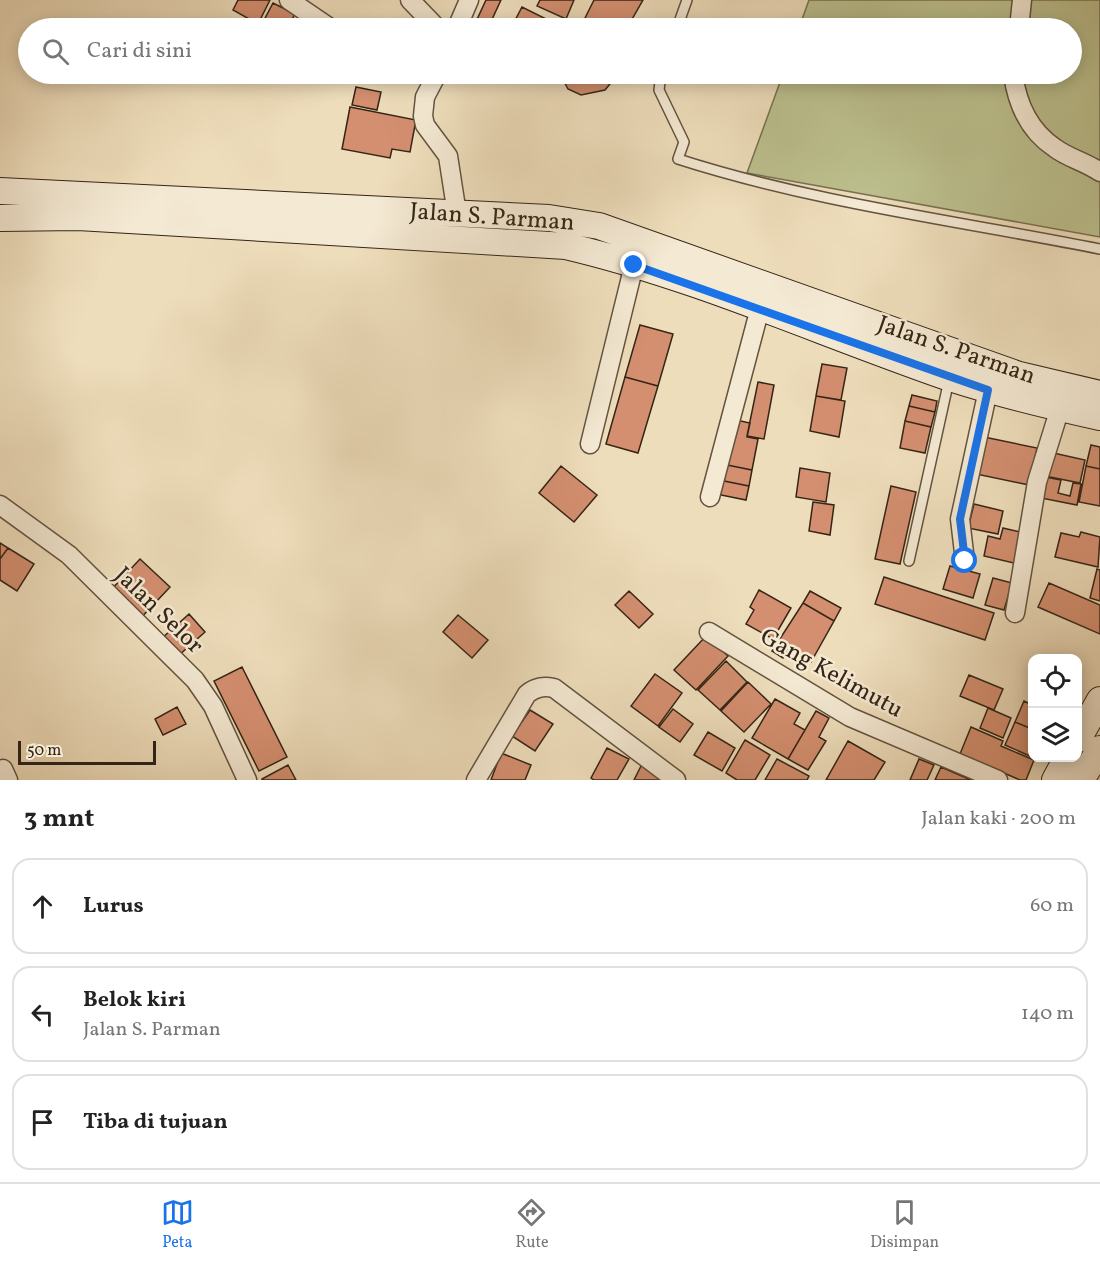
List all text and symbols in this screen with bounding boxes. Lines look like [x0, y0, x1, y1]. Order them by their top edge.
search box [18, 18, 1082, 84]
icon: search [39, 35, 72, 68]
text: Cari di sini [87, 36, 192, 67]
street label: Jalan S. Parman [408, 195, 576, 241]
route end [620, 251, 646, 277]
street label: Jalan S. Parman [872, 308, 1040, 394]
route start [951, 547, 977, 573]
street label: Jalan Selor [106, 560, 210, 662]
street label: Gang Kelimutu [753, 621, 909, 727]
map controls [1028, 654, 1082, 762]
button: locate [1028, 654, 1082, 708]
button: layers [1028, 708, 1082, 762]
scale bar [18, 738, 156, 766]
text: 50 m [27, 740, 61, 762]
text: 3 mnt [24, 801, 94, 837]
text: Jalan kaki · 200 m [921, 805, 1076, 833]
icon: ahead [26, 890, 59, 923]
text: Lurus [83, 891, 144, 922]
text: 60 m [1030, 892, 1074, 920]
text: Belok kiri [83, 985, 186, 1016]
icon: left [26, 998, 59, 1031]
text: 140 m [1021, 1000, 1074, 1028]
text: Jalan S. Parman [83, 1016, 221, 1044]
icon: arrive [26, 1106, 59, 1139]
text: Tiba di tujuan [83, 1107, 228, 1138]
tab: Peta [161, 1196, 194, 1254]
tab: Rute [515, 1196, 549, 1254]
tab: Disimpan [870, 1196, 939, 1254]

